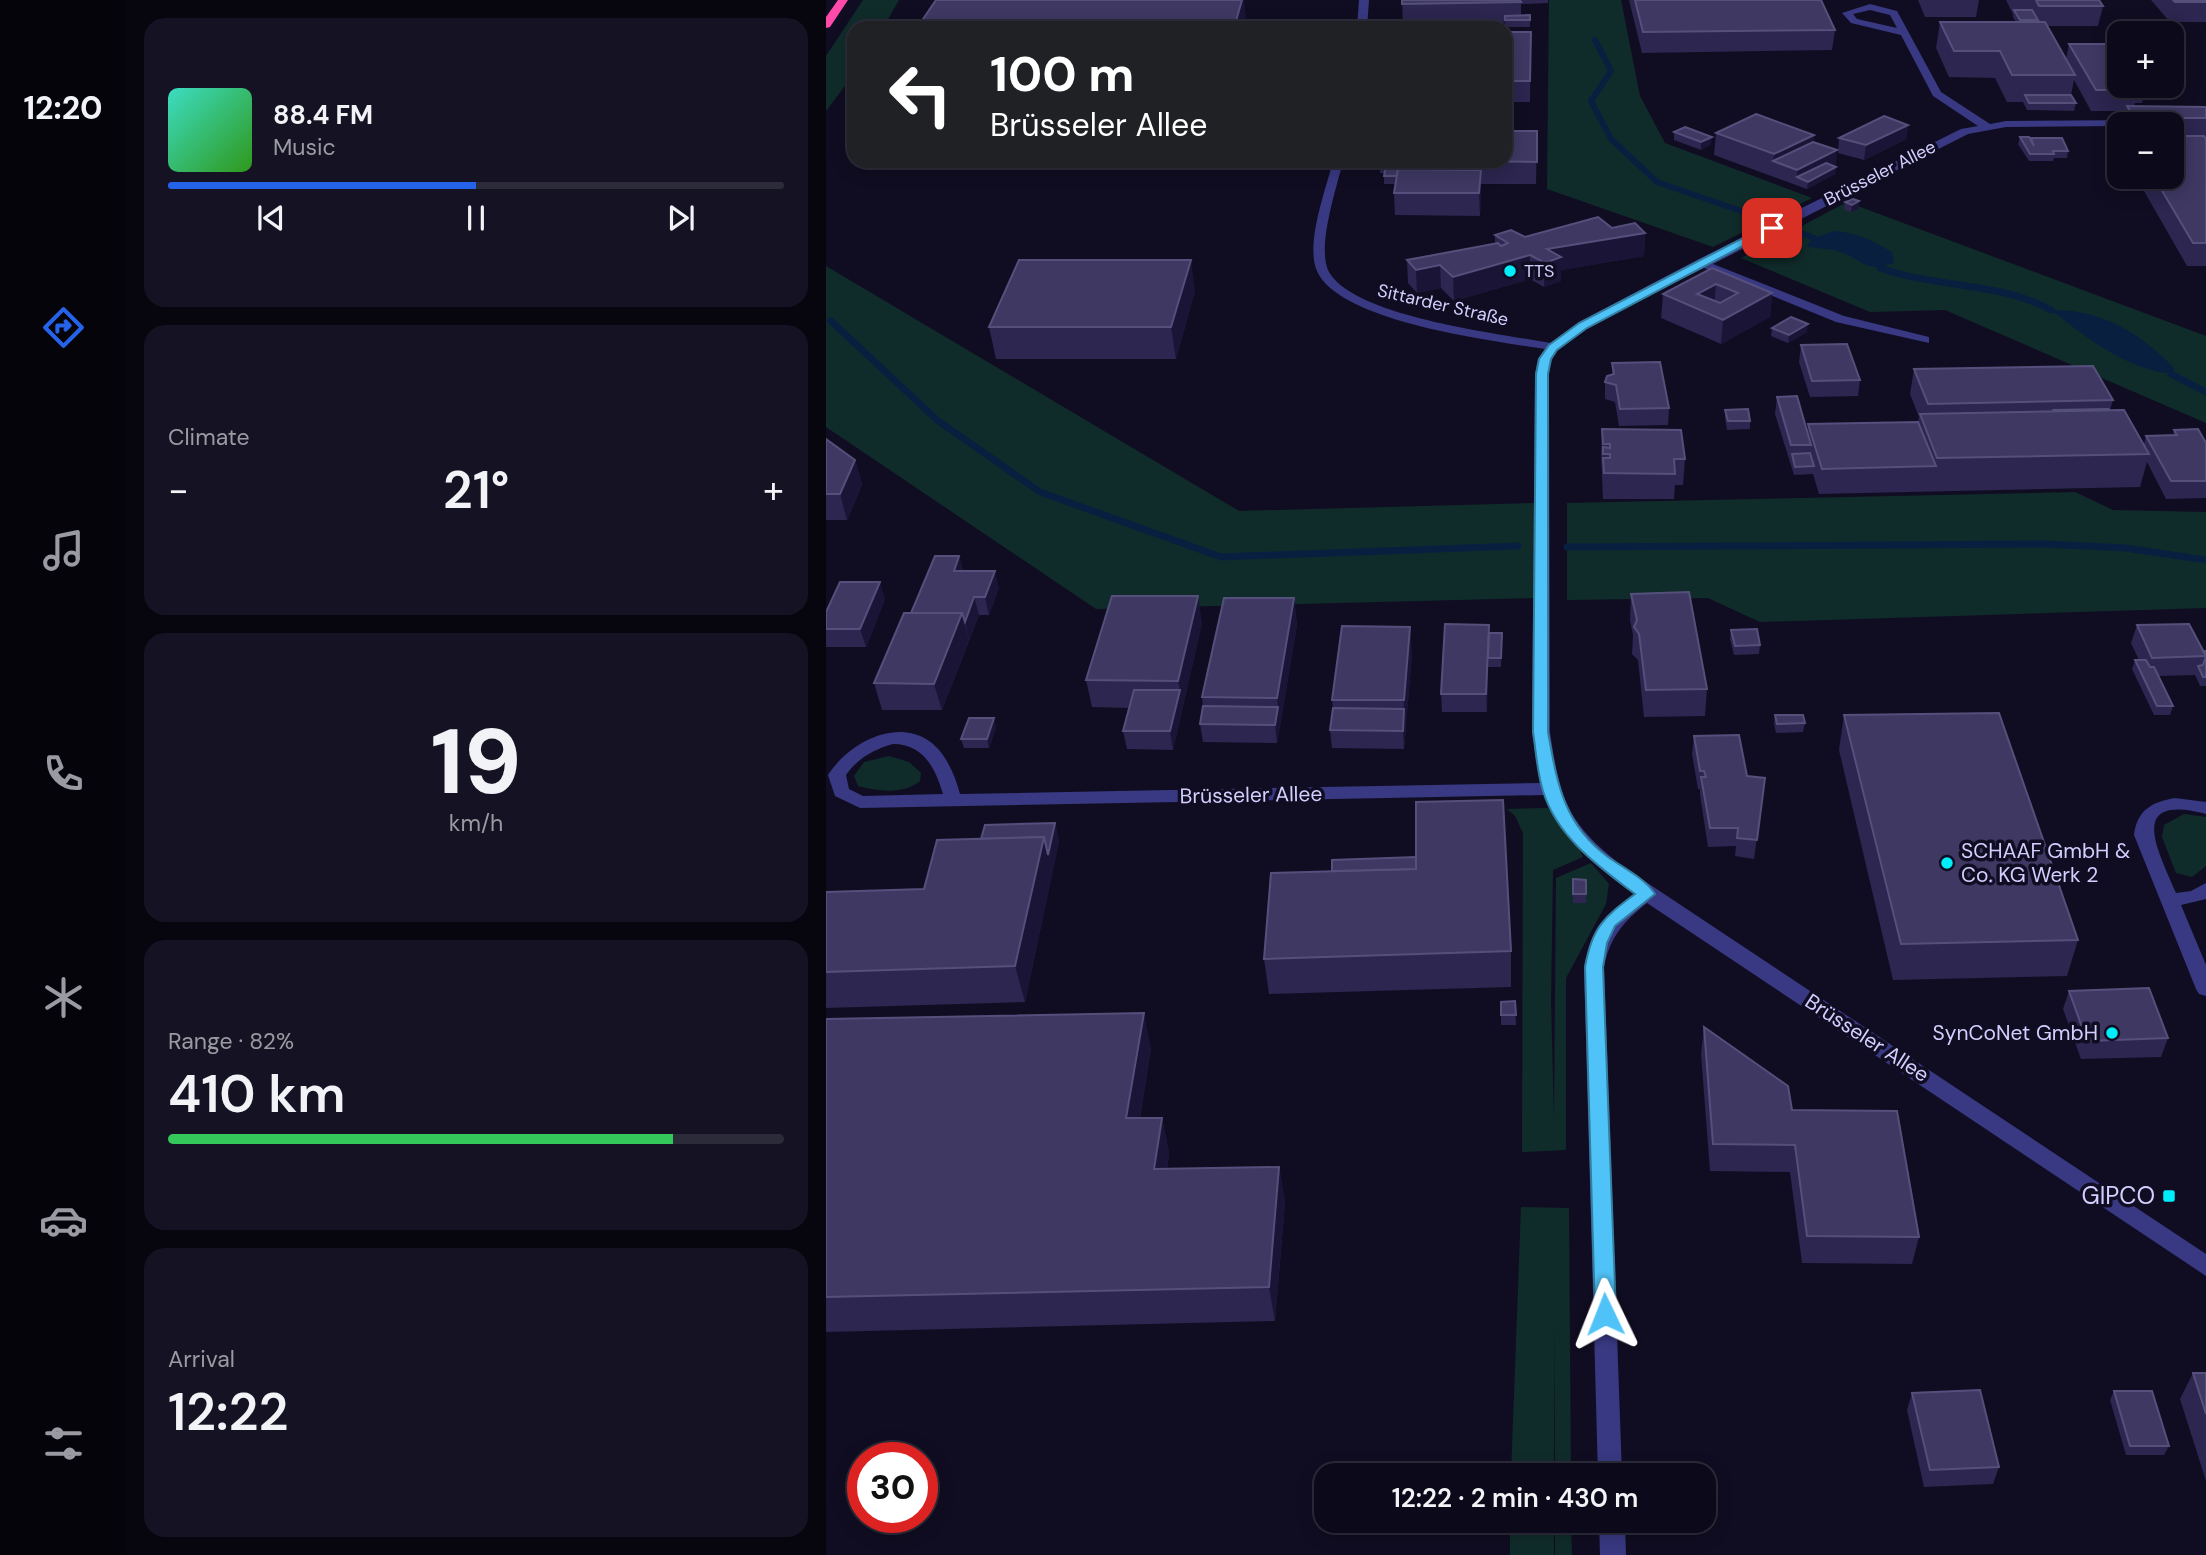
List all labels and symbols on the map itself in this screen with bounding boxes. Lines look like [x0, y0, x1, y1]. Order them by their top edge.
street label: Brüsseler Allee [1820, 135, 1940, 211]
pin [1742, 198, 1802, 258]
place label: TTS [1524, 259, 1554, 283]
marker: TTS [1502, 263, 1518, 279]
street label: Sittarder Straße [1375, 278, 1511, 332]
street label: Brüsseler Allee [1179, 780, 1323, 810]
place label: SCHAAF GmbH & Co. KG Werk 2 [1961, 837, 2130, 889]
marker: SCHAAF GmbH & Co. KG Werk 2 [1939, 855, 1955, 871]
street label: Brüsseler Allee [1800, 987, 1934, 1089]
place label: SynCoNet GmbH [1933, 1019, 2098, 1047]
marker: SynCoNet GmbH [2104, 1025, 2120, 1041]
place label: GIPCO [2081, 1180, 2155, 1211]
marker: GIPCO [2161, 1188, 2177, 1204]
position arrow [1568, 1277, 1642, 1351]
speed limit sign: 30 [847, 1442, 938, 1533]

